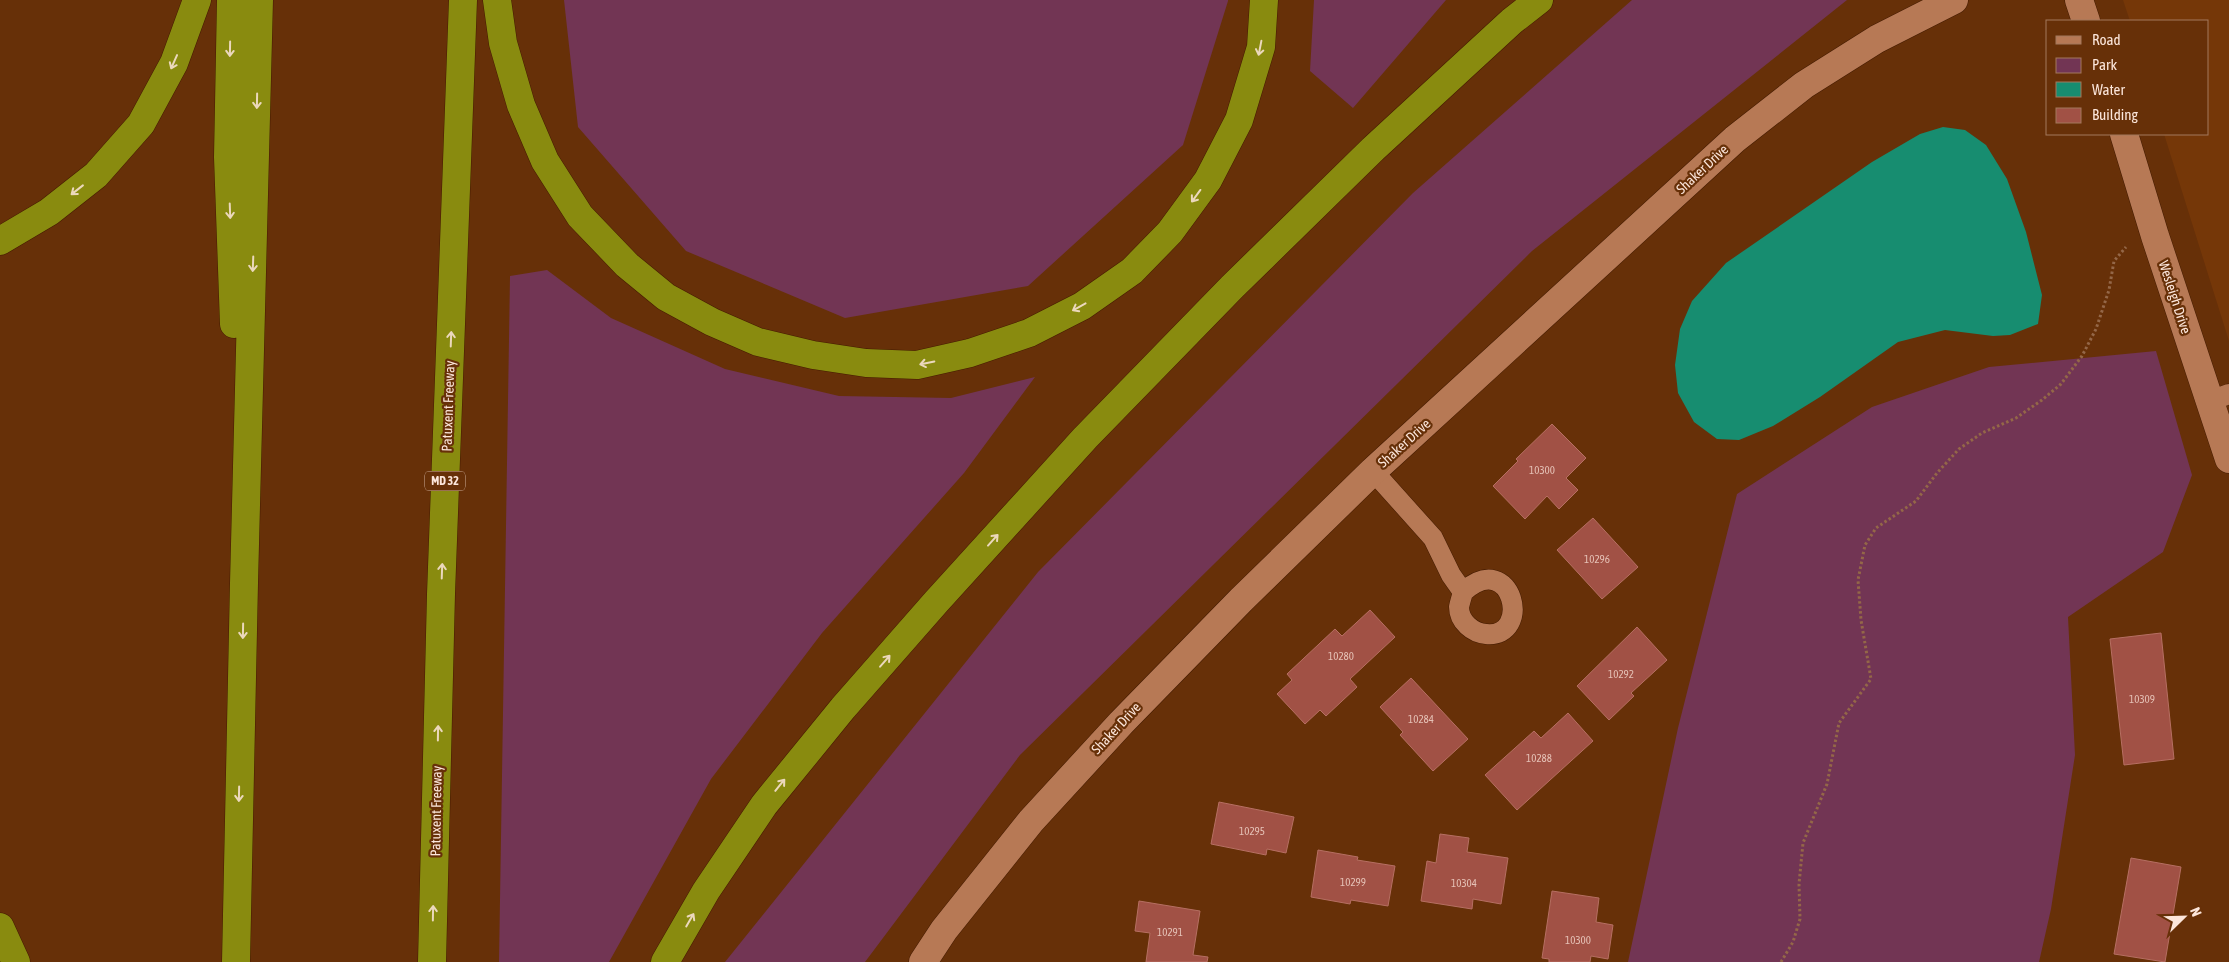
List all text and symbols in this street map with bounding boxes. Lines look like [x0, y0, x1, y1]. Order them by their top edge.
legend [2046, 20, 2209, 135]
text: Road [2092, 31, 2121, 48]
one-way arrow [225, 40, 235, 56]
one-way arrow [1255, 40, 1264, 56]
one-way arrow [168, 54, 178, 69]
text: Park [2092, 56, 2117, 73]
text: Water [2092, 81, 2125, 98]
one-way arrow [252, 92, 262, 109]
text: Building [2092, 106, 2138, 123]
street label: Shaker Drive [1673, 141, 1731, 197]
one-way arrow [70, 184, 83, 195]
one-way arrow [1191, 189, 1201, 203]
one-way arrow [225, 202, 235, 219]
one-way arrow [248, 255, 257, 271]
street label: Wesleigh Drive [2156, 258, 2194, 336]
one-way arrow [1072, 302, 1087, 312]
one-way arrow [446, 331, 455, 347]
one-way arrow [920, 359, 936, 368]
street label: Patuxent Freeway [438, 360, 458, 452]
street label: Shaker Drive [1375, 415, 1433, 471]
house number: 10300 [1529, 464, 1555, 476]
road number: MD 32 [425, 472, 465, 491]
one-way arrow [987, 533, 999, 546]
house number: 10296 [1584, 553, 1610, 565]
one-way arrow [438, 563, 447, 579]
one-way arrow [238, 623, 247, 639]
house number: 10280 [1328, 650, 1354, 662]
one-way arrow [879, 654, 891, 667]
house number: 10292 [1608, 668, 1634, 680]
house number: 10309 [2129, 693, 2155, 705]
street label: Shaker Drive [1088, 699, 1144, 757]
house number: 10284 [1408, 713, 1434, 725]
one-way arrow [433, 726, 443, 742]
house number: 10288 [1526, 752, 1552, 764]
street label: Patuxent Freeway [427, 765, 445, 857]
one-way arrow [775, 779, 786, 792]
one-way arrow [235, 786, 244, 802]
house number: 10295 [1239, 825, 1265, 837]
house number: 10299 [1340, 876, 1366, 888]
house number: 10304 [1451, 877, 1477, 889]
north arrow [2159, 892, 2209, 942]
text: N [2187, 905, 2205, 919]
one-way arrow [428, 906, 438, 922]
one-way arrow [685, 913, 695, 927]
house number: 10291 [1157, 926, 1183, 938]
house number: 10300 [1565, 934, 1591, 946]

